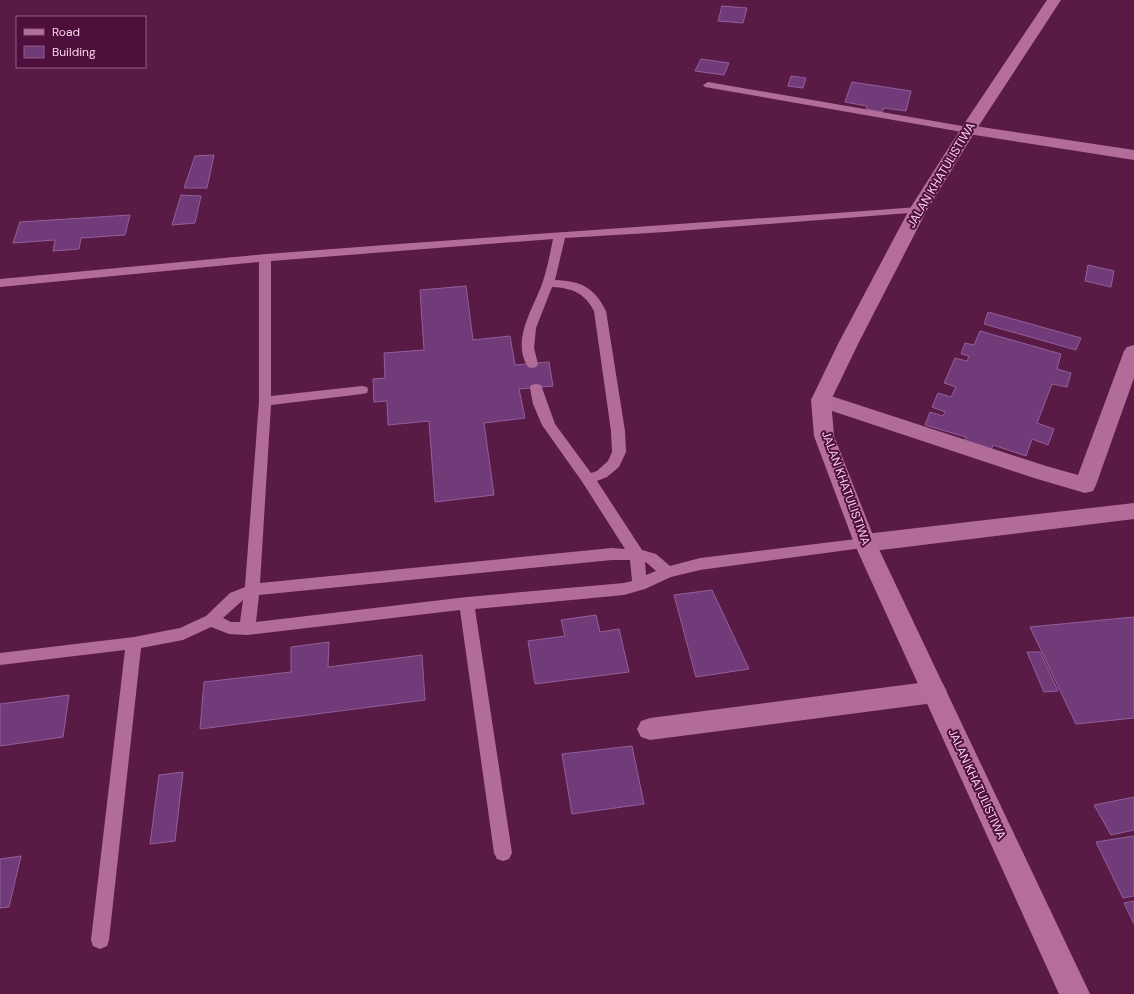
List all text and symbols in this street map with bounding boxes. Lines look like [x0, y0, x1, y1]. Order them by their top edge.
legend [16, 16, 146, 68]
text: Road [52, 24, 80, 40]
text: Building [52, 44, 96, 60]
street label: JALAN KHATULISTIWA [903, 119, 979, 231]
street label: JALAN KHATULISTIWA [818, 429, 874, 547]
street label: JALAN KHATULISTIWA [944, 726, 1010, 842]

